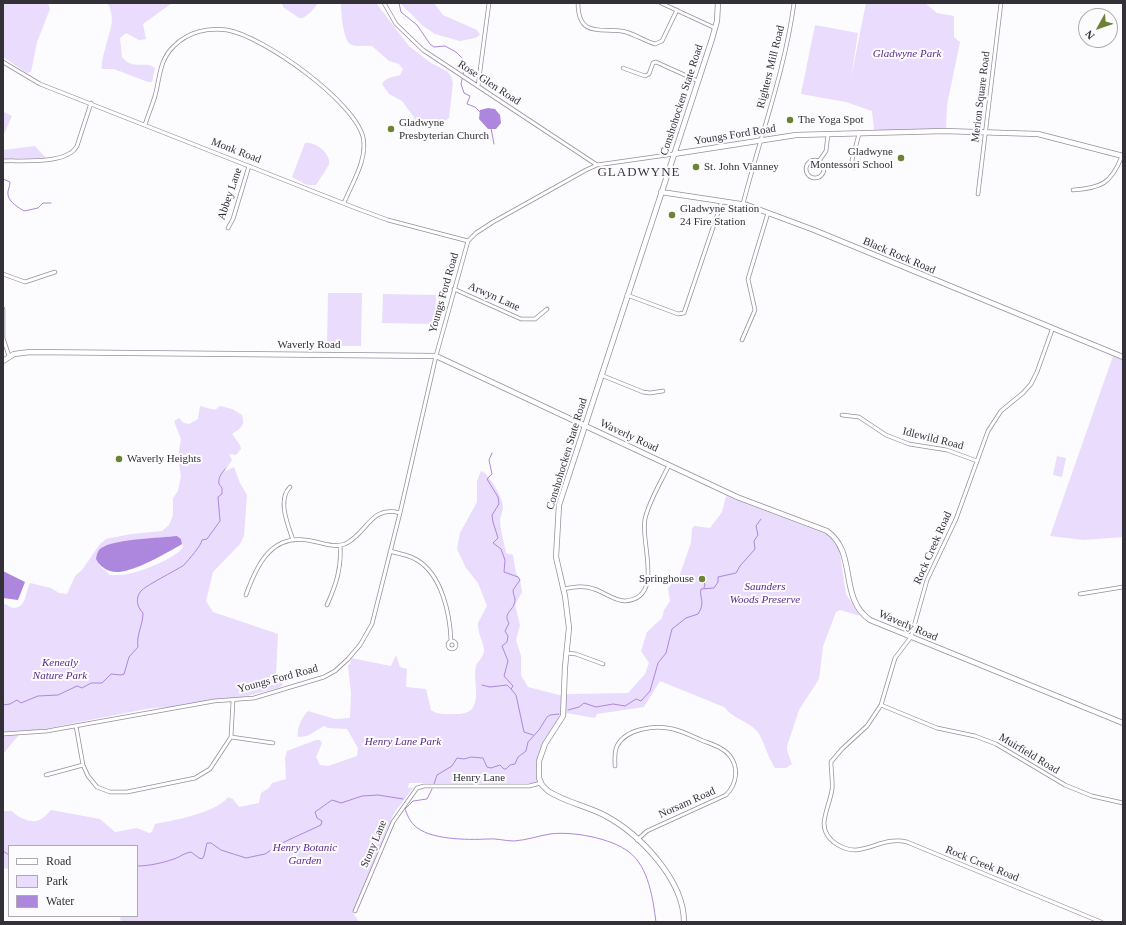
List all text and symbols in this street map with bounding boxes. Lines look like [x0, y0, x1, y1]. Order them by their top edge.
north arrow [1078, 8, 1118, 48]
street label: Righters Mill Road [754, 24, 788, 110]
text: N [1082, 28, 1097, 42]
street label: Conshohocken State Road [658, 43, 706, 157]
park label: Gladwyne Park [873, 47, 941, 61]
street label: Merion Square Road [969, 51, 993, 143]
street label: Rose Glen Road [455, 58, 523, 108]
place label: The Yoga Spot [798, 113, 864, 127]
marker: The Yoga Spot [785, 115, 795, 125]
place label: Gladwyne Presbyterian Church [399, 116, 489, 142]
street label: Youngs Ford Road [693, 122, 777, 148]
marker: Gladwyne Presbyterian Church [386, 124, 396, 134]
street label: Monk Road [209, 135, 263, 167]
place label: Gladwyne Montessori School [810, 145, 893, 171]
marker: Gladwyne Montessori School [896, 153, 906, 163]
place label: St. John Vianney [704, 160, 779, 174]
marker: St. John Vianney [691, 162, 701, 172]
district label: GLADWYNE [597, 165, 681, 181]
street label: Abbey Lane [215, 166, 245, 222]
place label: Gladwyne Station 24 Fire Station [680, 202, 759, 228]
marker: Gladwyne Station 24 Fire Station [667, 210, 677, 220]
street label: Black Rock Road [861, 235, 937, 277]
street label: Youngs Ford Road [426, 251, 462, 335]
street label: Arwyn Lane [466, 280, 522, 314]
street label: Waverly Road [278, 338, 340, 352]
street label: Conshohocken State Road [544, 397, 590, 511]
street label: Waverly Road [598, 417, 660, 455]
street label: Idlewild Road [901, 425, 965, 453]
place label: Waverly Heights [127, 452, 201, 466]
marker: Waverly Heights [114, 454, 124, 464]
street label: Rock Creek Road [911, 510, 955, 586]
place label: Springhouse [639, 572, 694, 586]
marker: Springhouse [697, 574, 707, 584]
park label: Saunders Woods Preserve [730, 580, 800, 606]
street label: Waverly Road [876, 608, 940, 644]
park label: Kenealy Nature Park [33, 656, 87, 682]
street label: Youngs Ford Road [236, 662, 320, 696]
street label: Muirfield Road [996, 731, 1062, 777]
park label: Henry Lane Park [365, 735, 441, 749]
street label: Henry Lane [453, 771, 505, 785]
street label: Norsam Road [657, 785, 717, 821]
street label: Stony Lane [358, 818, 390, 870]
park label: Henry Botanic Garden [273, 841, 337, 867]
street label: Rock Creek Road [943, 843, 1021, 885]
legend [8, 845, 138, 917]
text: Road [46, 854, 71, 868]
text: Park [46, 874, 68, 888]
text: Water [46, 894, 74, 908]

